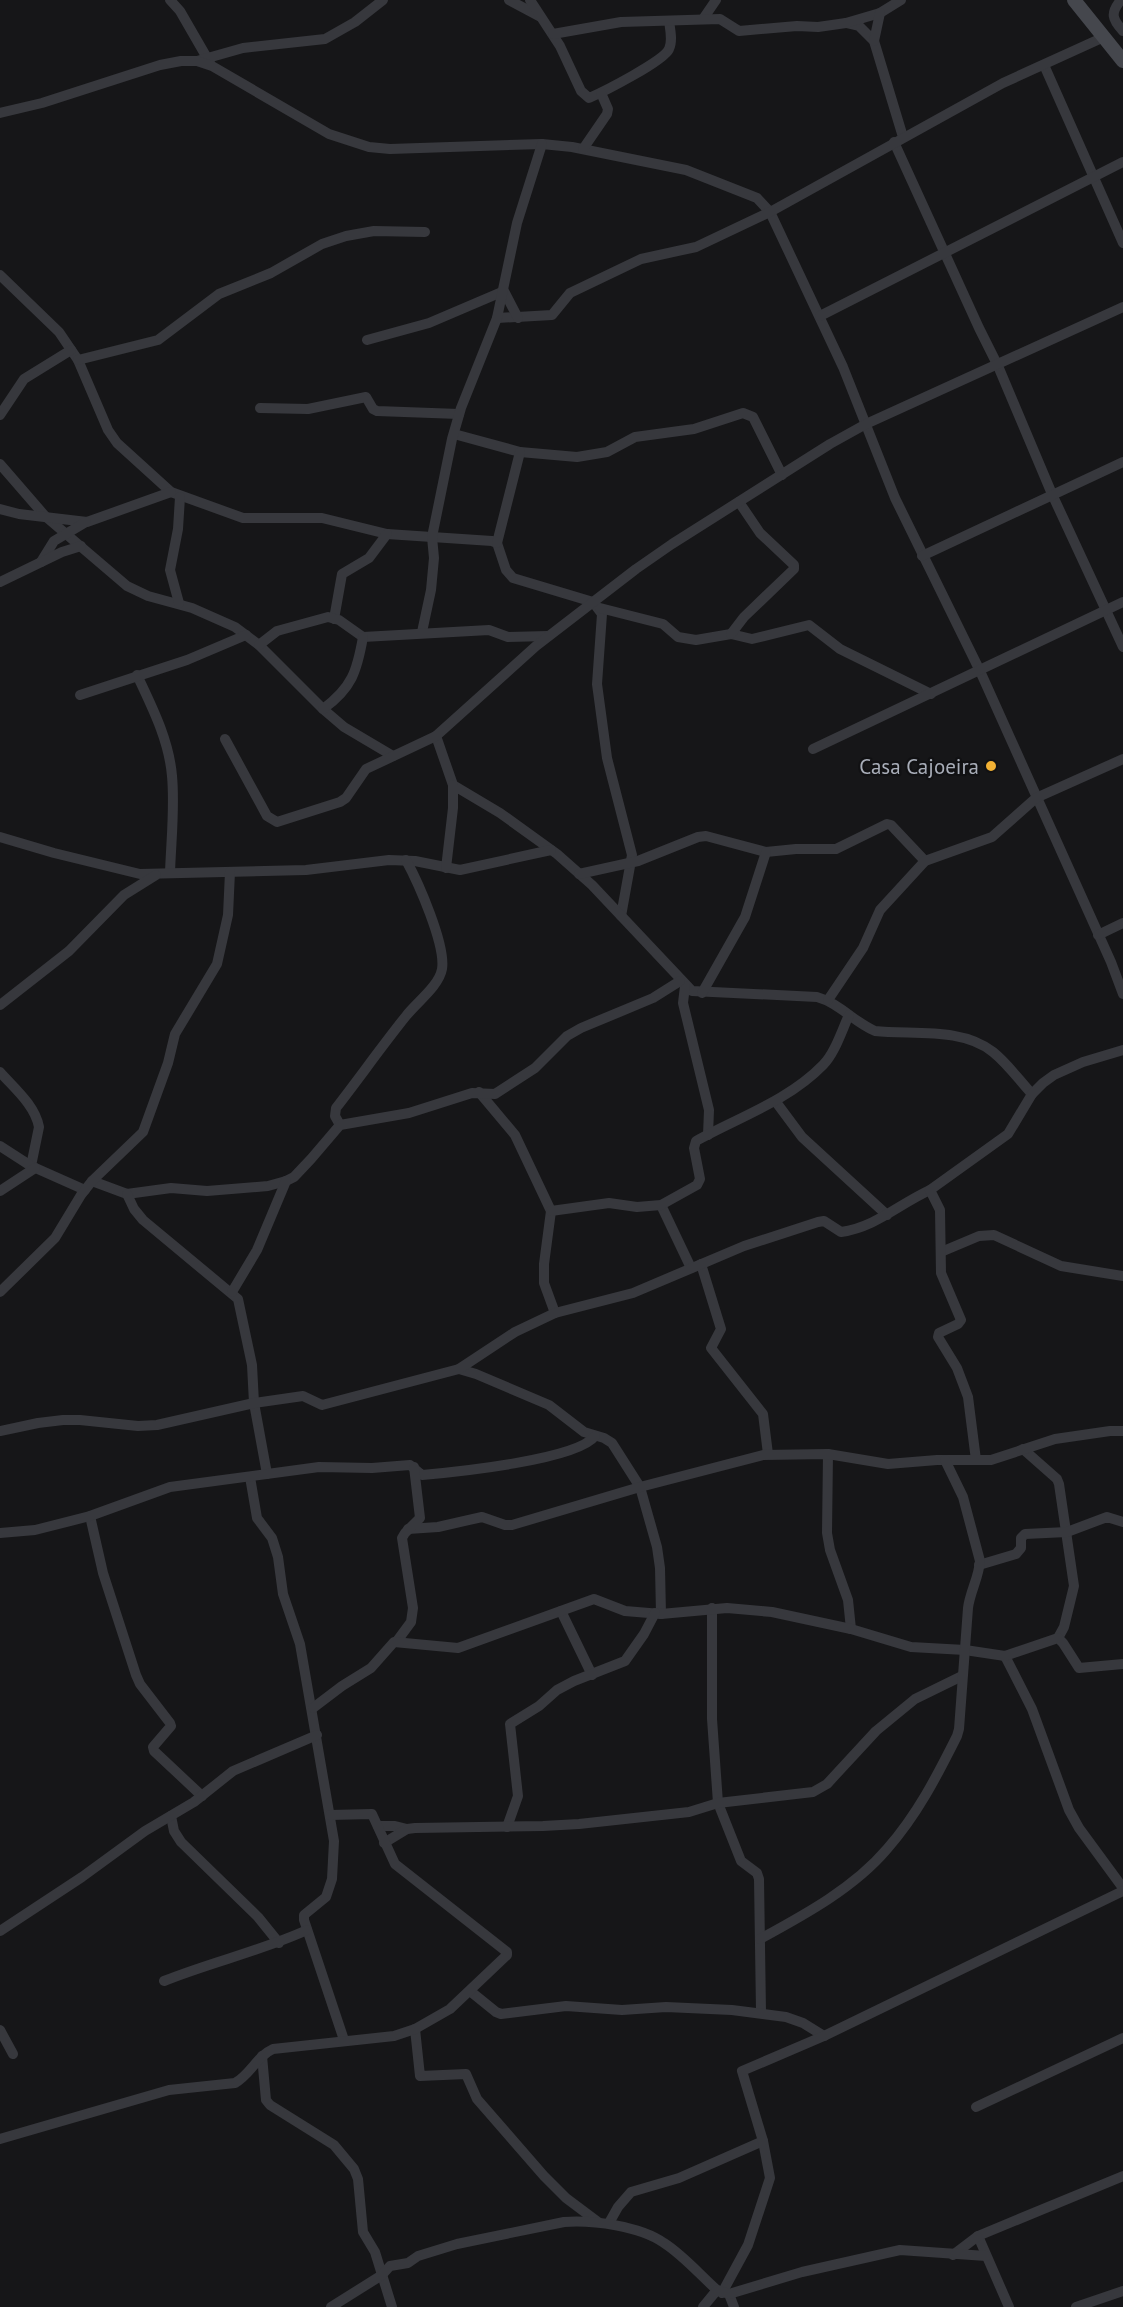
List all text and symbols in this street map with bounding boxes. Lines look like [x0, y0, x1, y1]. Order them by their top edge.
place label: Casa Cajoeira [859, 753, 979, 780]
marker: Casa Cajoeira [984, 759, 998, 773]

